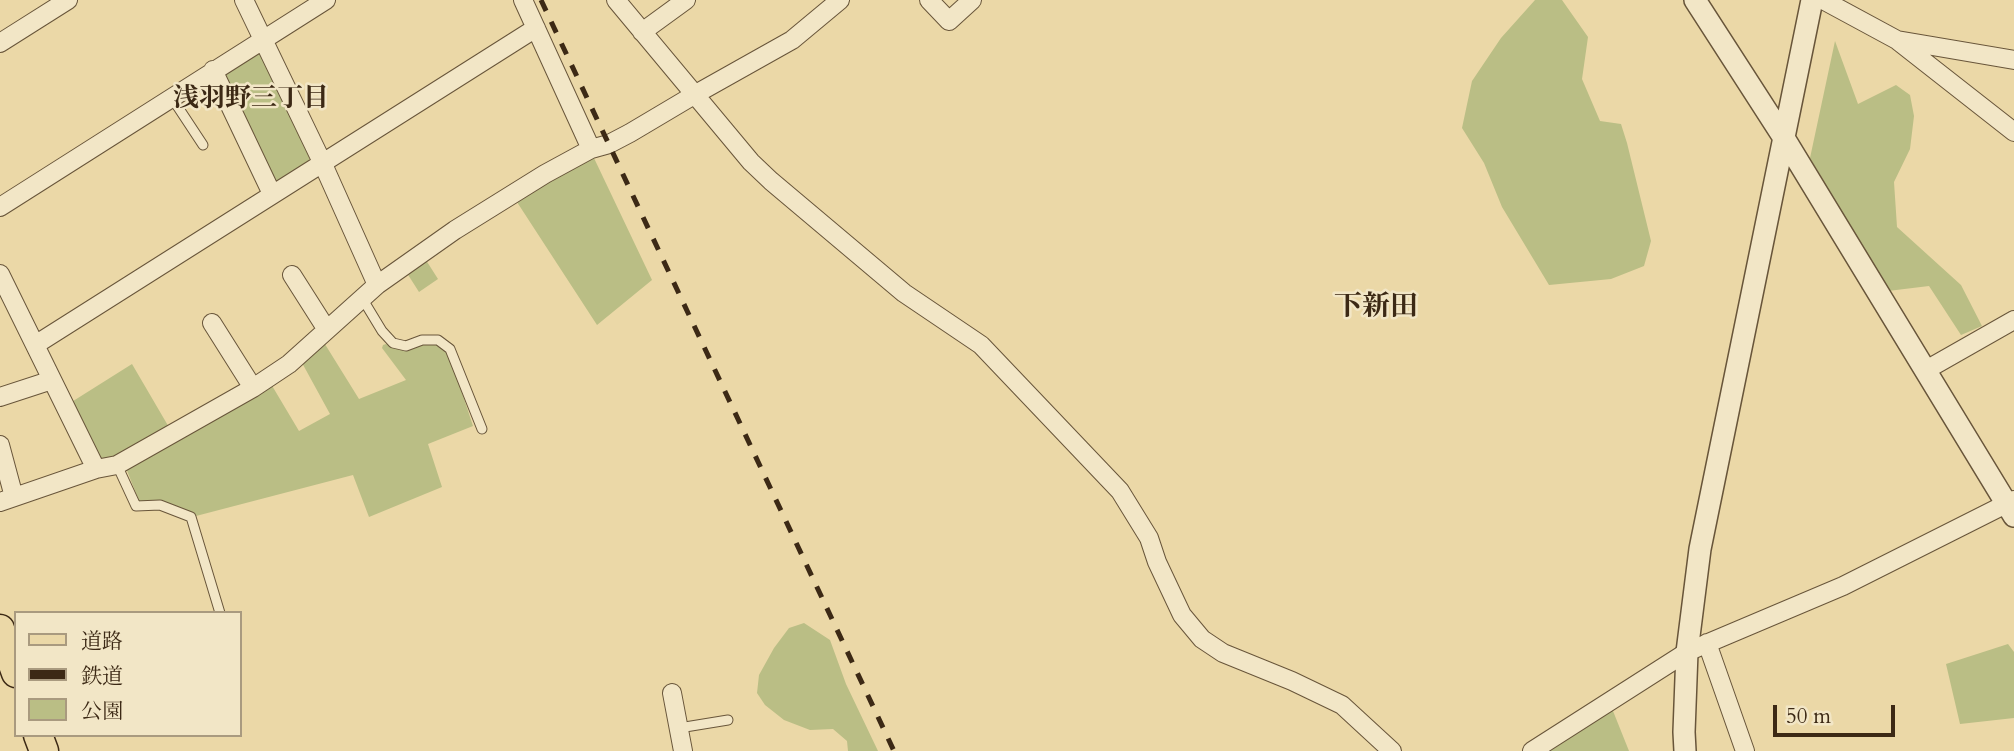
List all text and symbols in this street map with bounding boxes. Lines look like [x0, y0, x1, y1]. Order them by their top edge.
district label: 浅羽野三丁目 [173, 84, 329, 116]
district label: 下新田 [1334, 292, 1418, 326]
legend [14, 611, 242, 737]
text: 道路 [81, 627, 123, 656]
text: 鉄道 [81, 662, 123, 691]
scale bar [1776, 692, 1898, 736]
text: 公園 [81, 697, 123, 726]
text: 50 m [1786, 702, 1831, 731]

